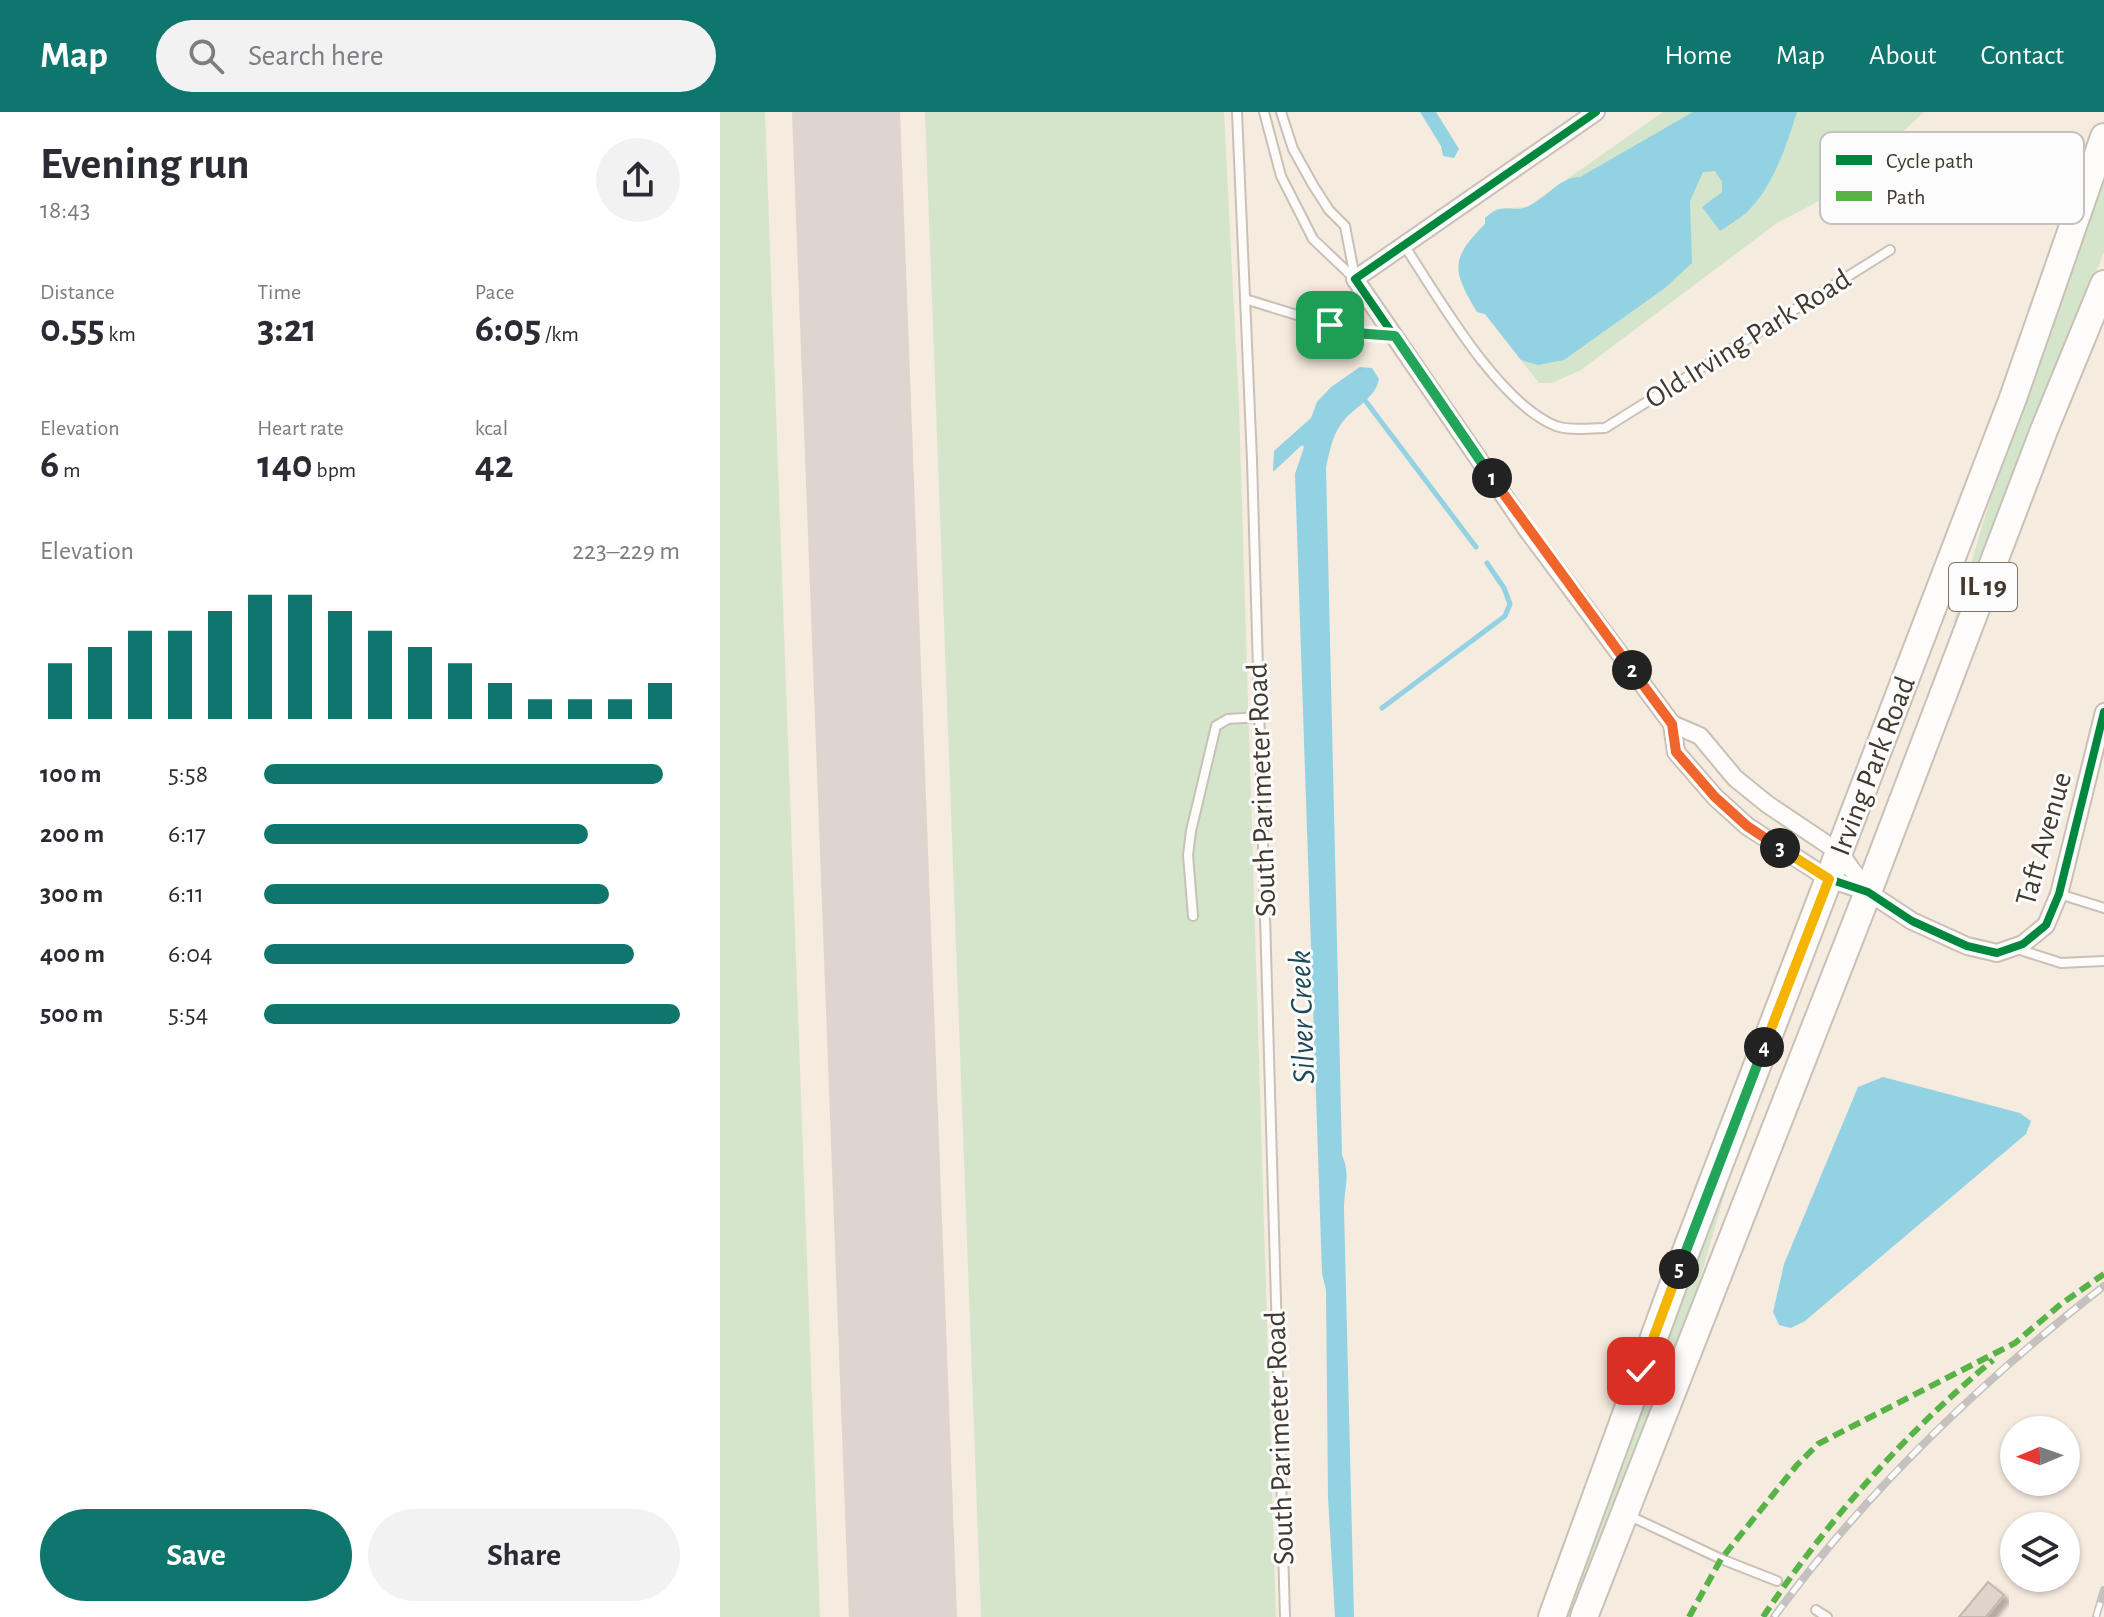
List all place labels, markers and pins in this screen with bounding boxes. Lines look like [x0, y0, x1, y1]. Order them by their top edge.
pin [1296, 291, 1364, 359]
pin: 1 [1472, 458, 1512, 498]
pin: 2 [1612, 650, 1652, 690]
pin: 3 [1760, 828, 1800, 868]
pin: 4 [1744, 1027, 1784, 1067]
pin: 5 [1659, 1249, 1699, 1289]
pin [1607, 1337, 1675, 1405]

